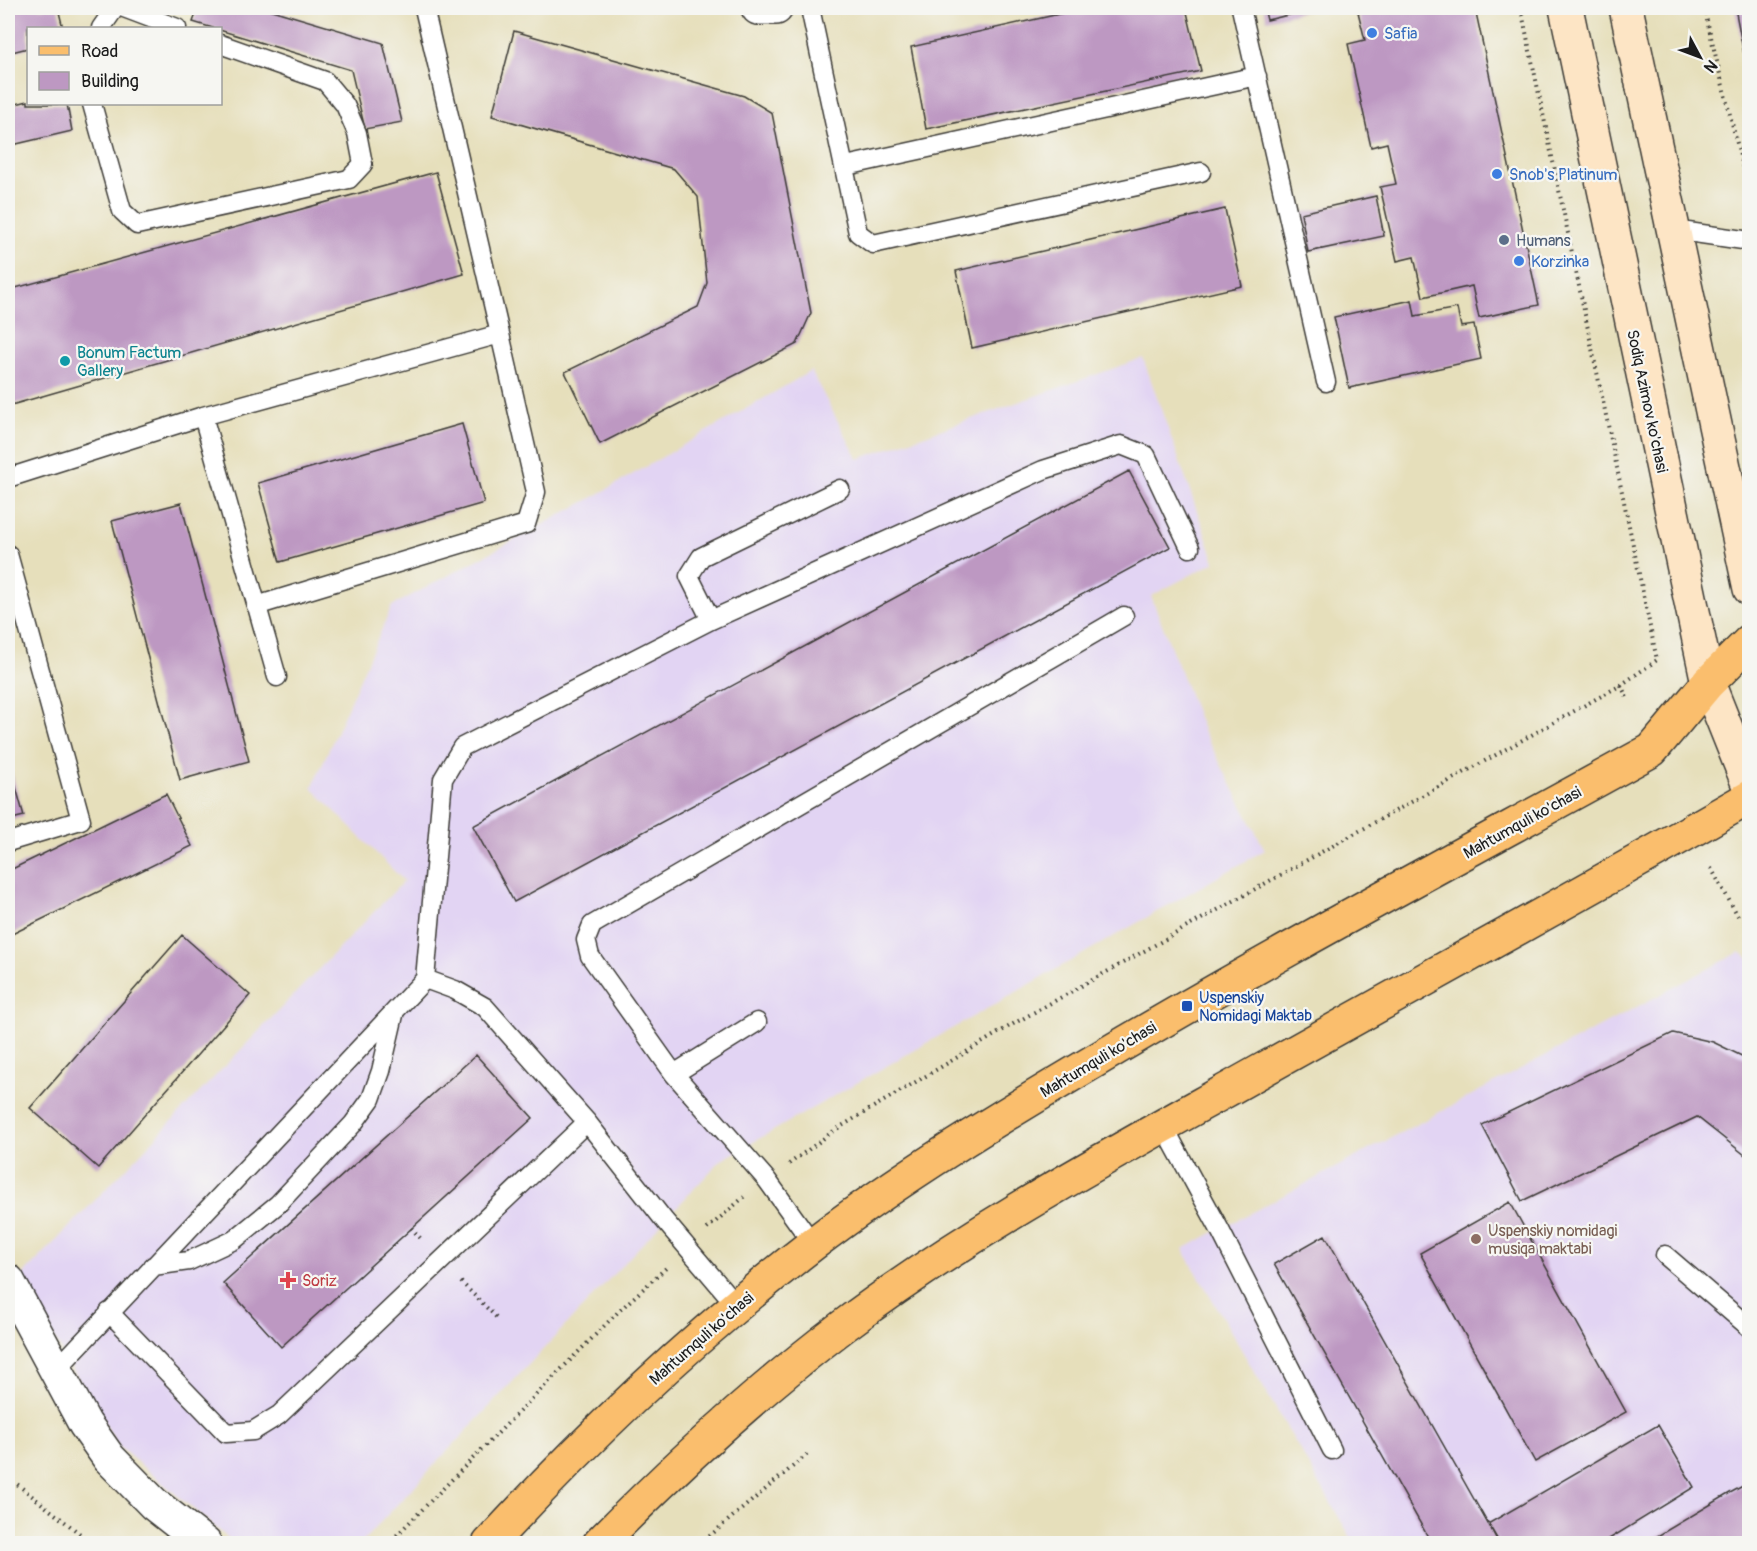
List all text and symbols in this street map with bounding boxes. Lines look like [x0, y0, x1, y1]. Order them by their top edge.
place label: Safia [1384, 24, 1418, 44]
marker: Safia [1365, 26, 1379, 40]
legend [27, 27, 222, 105]
north arrow [1670, 27, 1730, 87]
text: Road [81, 40, 118, 63]
text: N [1699, 56, 1722, 77]
text: Building [81, 70, 139, 93]
place label: Snob's Platinum [1509, 165, 1618, 185]
marker: Snob's Platinum [1490, 167, 1504, 181]
place label: Humans [1516, 231, 1571, 251]
marker: Humans [1497, 233, 1511, 247]
place label: Korzinka [1531, 252, 1589, 272]
marker: Korzinka [1512, 254, 1526, 268]
street label: Sodiq Azimov ko'chasi [1622, 328, 1672, 475]
place label: Bonum Factum Gallery [77, 343, 181, 381]
marker: Bonum Factum Gallery [58, 354, 72, 368]
street label: Mahtumquli ko'chasi [1460, 782, 1585, 864]
place label: Uspenskiy Nomidagi Maktab [1199, 988, 1312, 1026]
marker: Uspenskiy Nomidagi Maktab [1180, 999, 1194, 1013]
street label: Mahtumquli ko'chasi [1037, 1017, 1160, 1102]
place label: Uspenskiy nomidagi musiqa maktabi [1488, 1221, 1617, 1259]
marker: Uspenskiy nomidagi musiqa maktabi [1469, 1232, 1483, 1246]
marker: Soriz [279, 1271, 297, 1289]
place label: Soriz [302, 1271, 337, 1291]
street label: Mahtumquli ko'chasi [645, 1288, 758, 1390]

